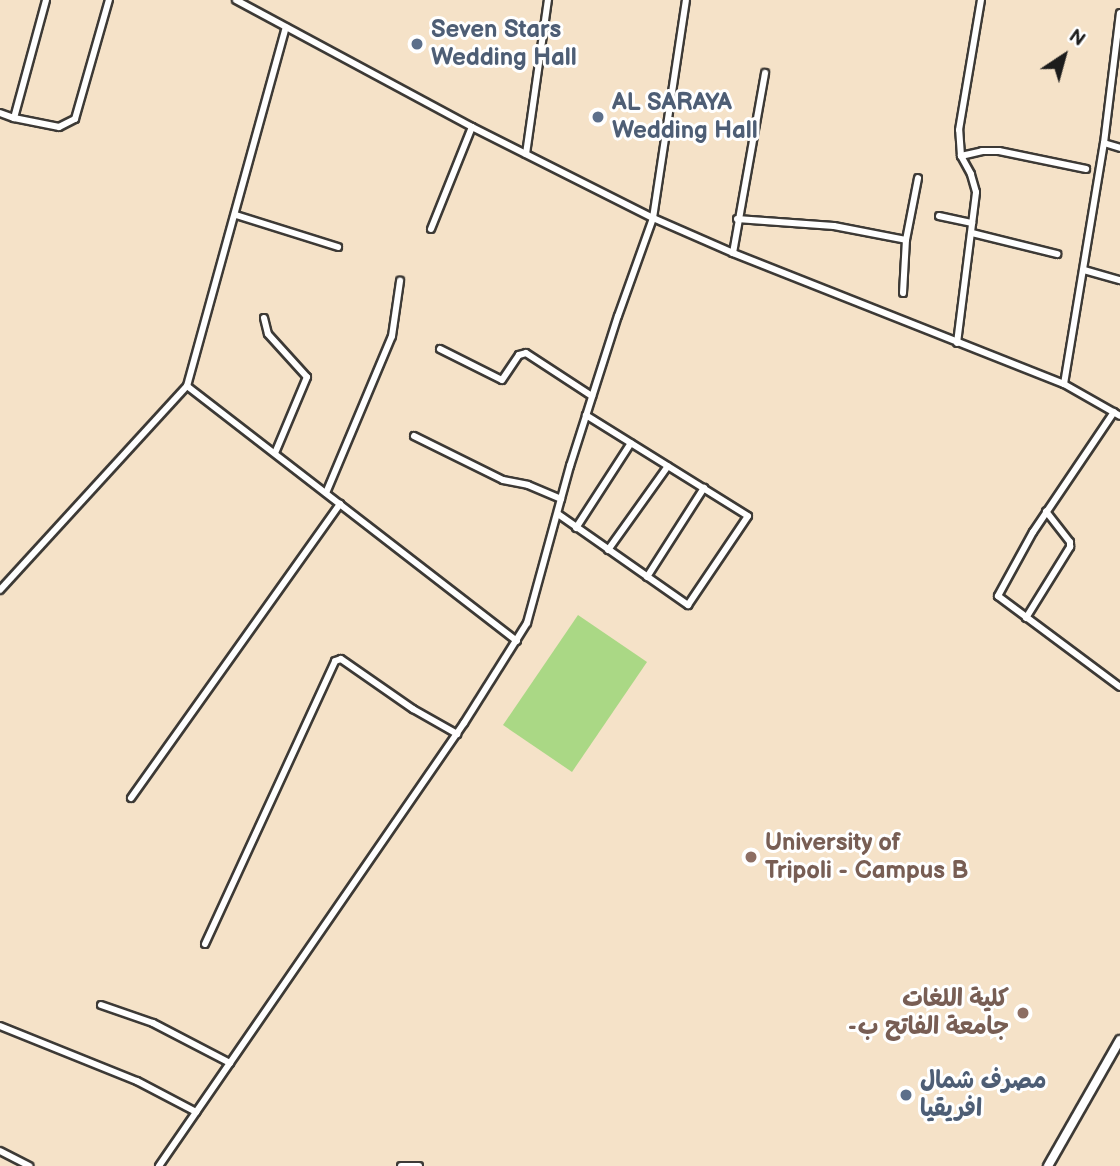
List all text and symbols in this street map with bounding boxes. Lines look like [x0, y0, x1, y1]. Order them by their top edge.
place label: Seven Stars Wedding Hall [431, 16, 577, 72]
north arrow [1029, 21, 1099, 91]
text: N [1064, 25, 1089, 52]
marker: Seven Stars Wedding Hall [409, 36, 425, 52]
place label: AL SARAYA Wedding Hall [612, 89, 758, 145]
marker: AL SARAYA Wedding Hall [590, 109, 606, 125]
place label: University of Tripoli - Campus B [765, 829, 968, 885]
marker: University of Tripoli - Campus B [743, 849, 759, 865]
place label: كلية اللغات -جامعة الفاتح ب [848, 985, 1009, 1041]
marker: كلية اللغات -جامعة الفاتح ب [1015, 1005, 1031, 1021]
place label: مصرف شمال افريقيا [920, 1067, 1047, 1123]
marker: مصرف شمال افريقيا [898, 1087, 914, 1103]

